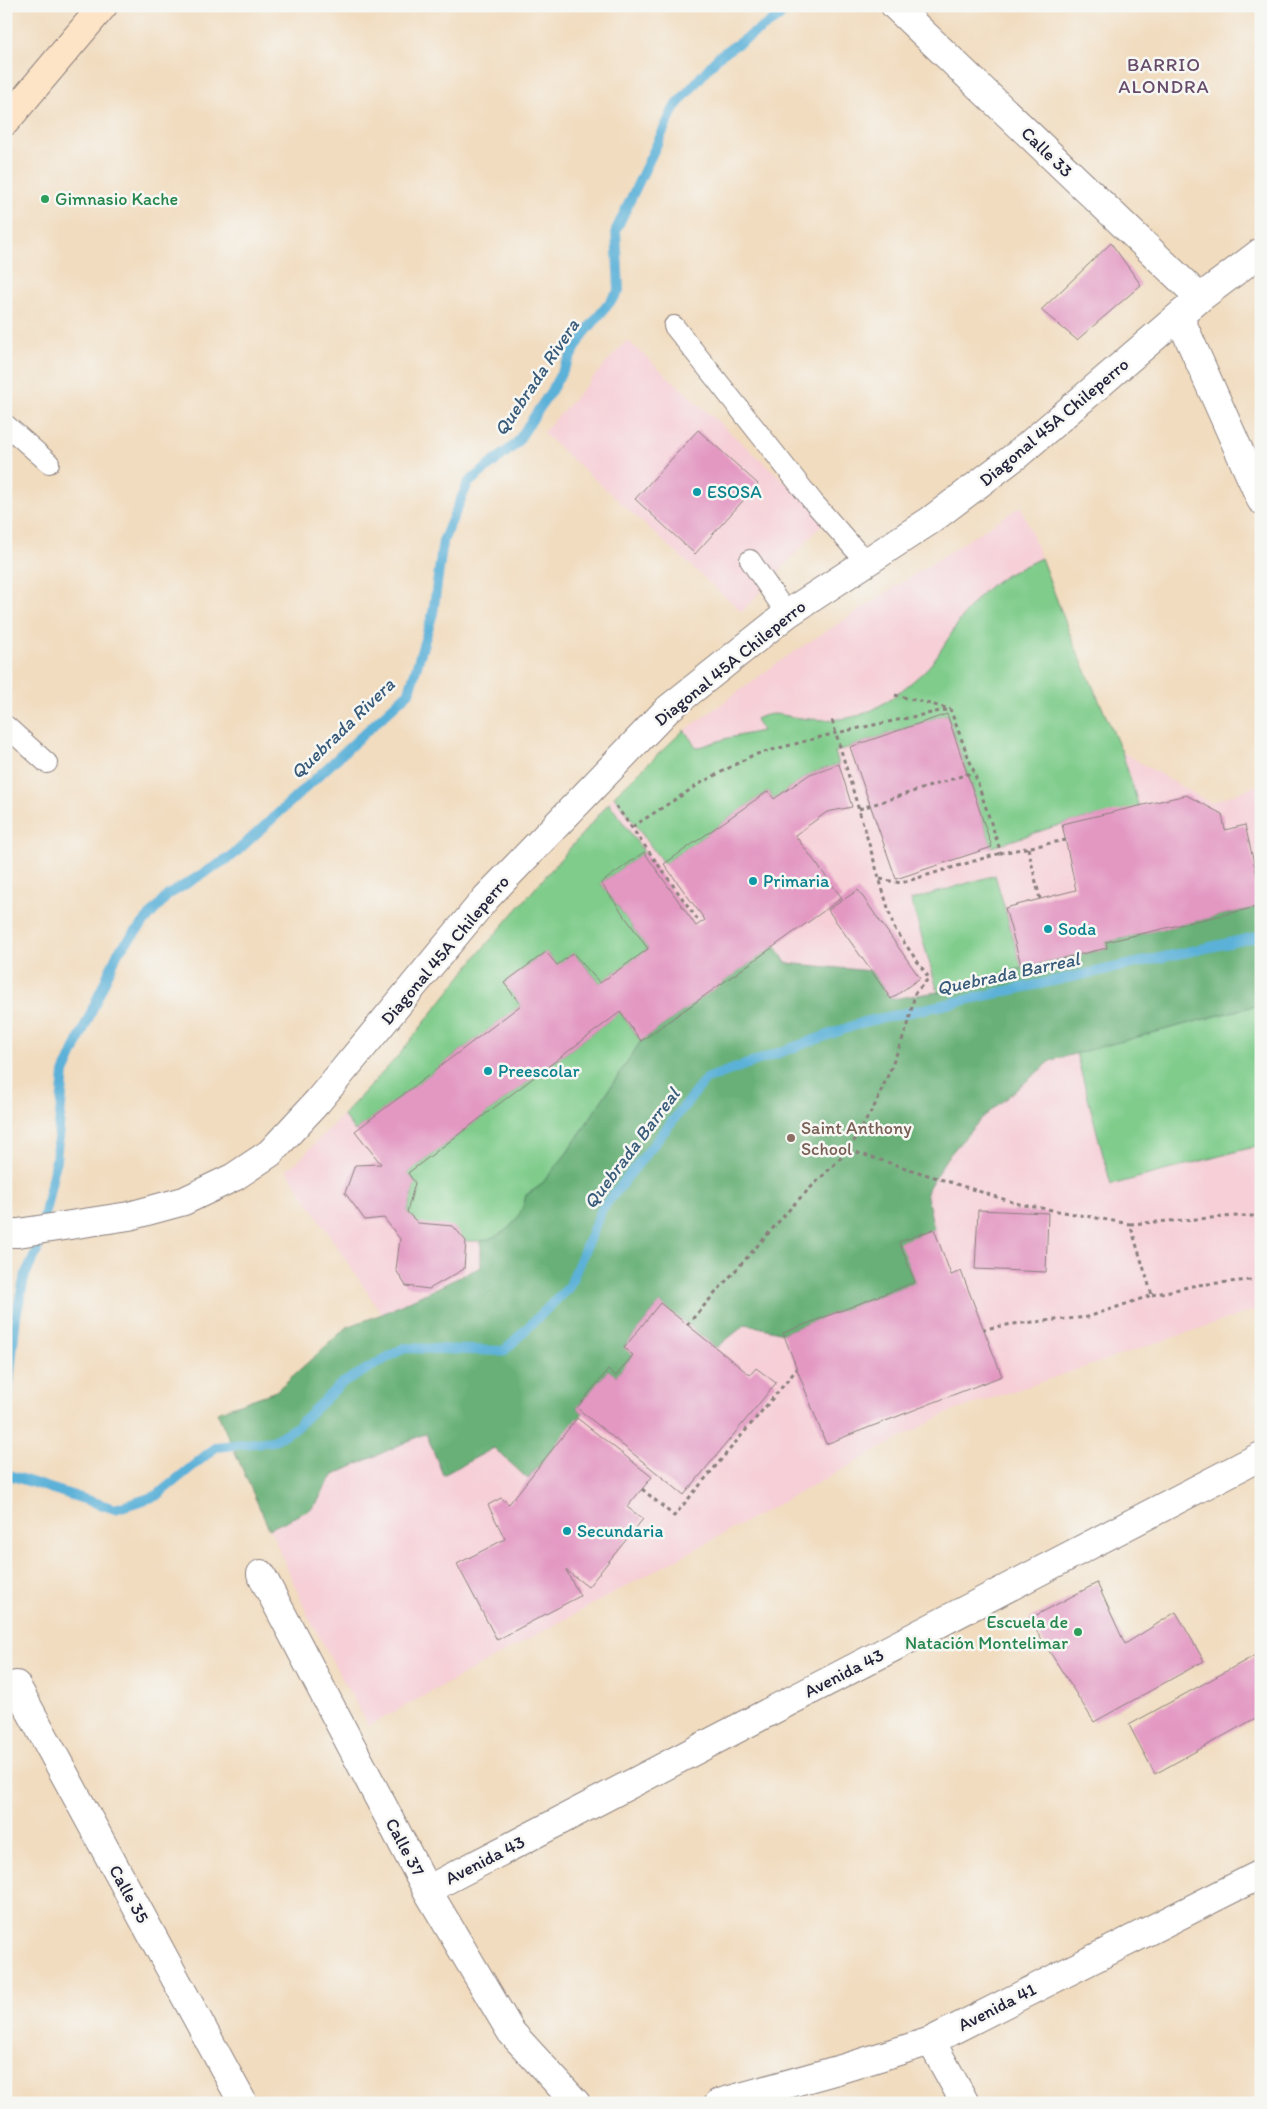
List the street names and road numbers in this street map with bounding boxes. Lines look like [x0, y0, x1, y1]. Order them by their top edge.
street label: Calle 33 [1017, 122, 1078, 182]
street label: Diagonal 45A Chileperro [975, 353, 1133, 491]
street label: Diagonal 45A Chileperro [650, 595, 810, 731]
street label: Diagonal 45A Chileperro [376, 871, 514, 1029]
street label: Avenida 43 [801, 1644, 888, 1702]
street label: Calle 37 [381, 1814, 429, 1880]
street label: Avenida 43 [442, 1831, 529, 1889]
street label: Calle 35 [104, 1861, 154, 1927]
street label: Avenida 41 [954, 1978, 1040, 2036]

